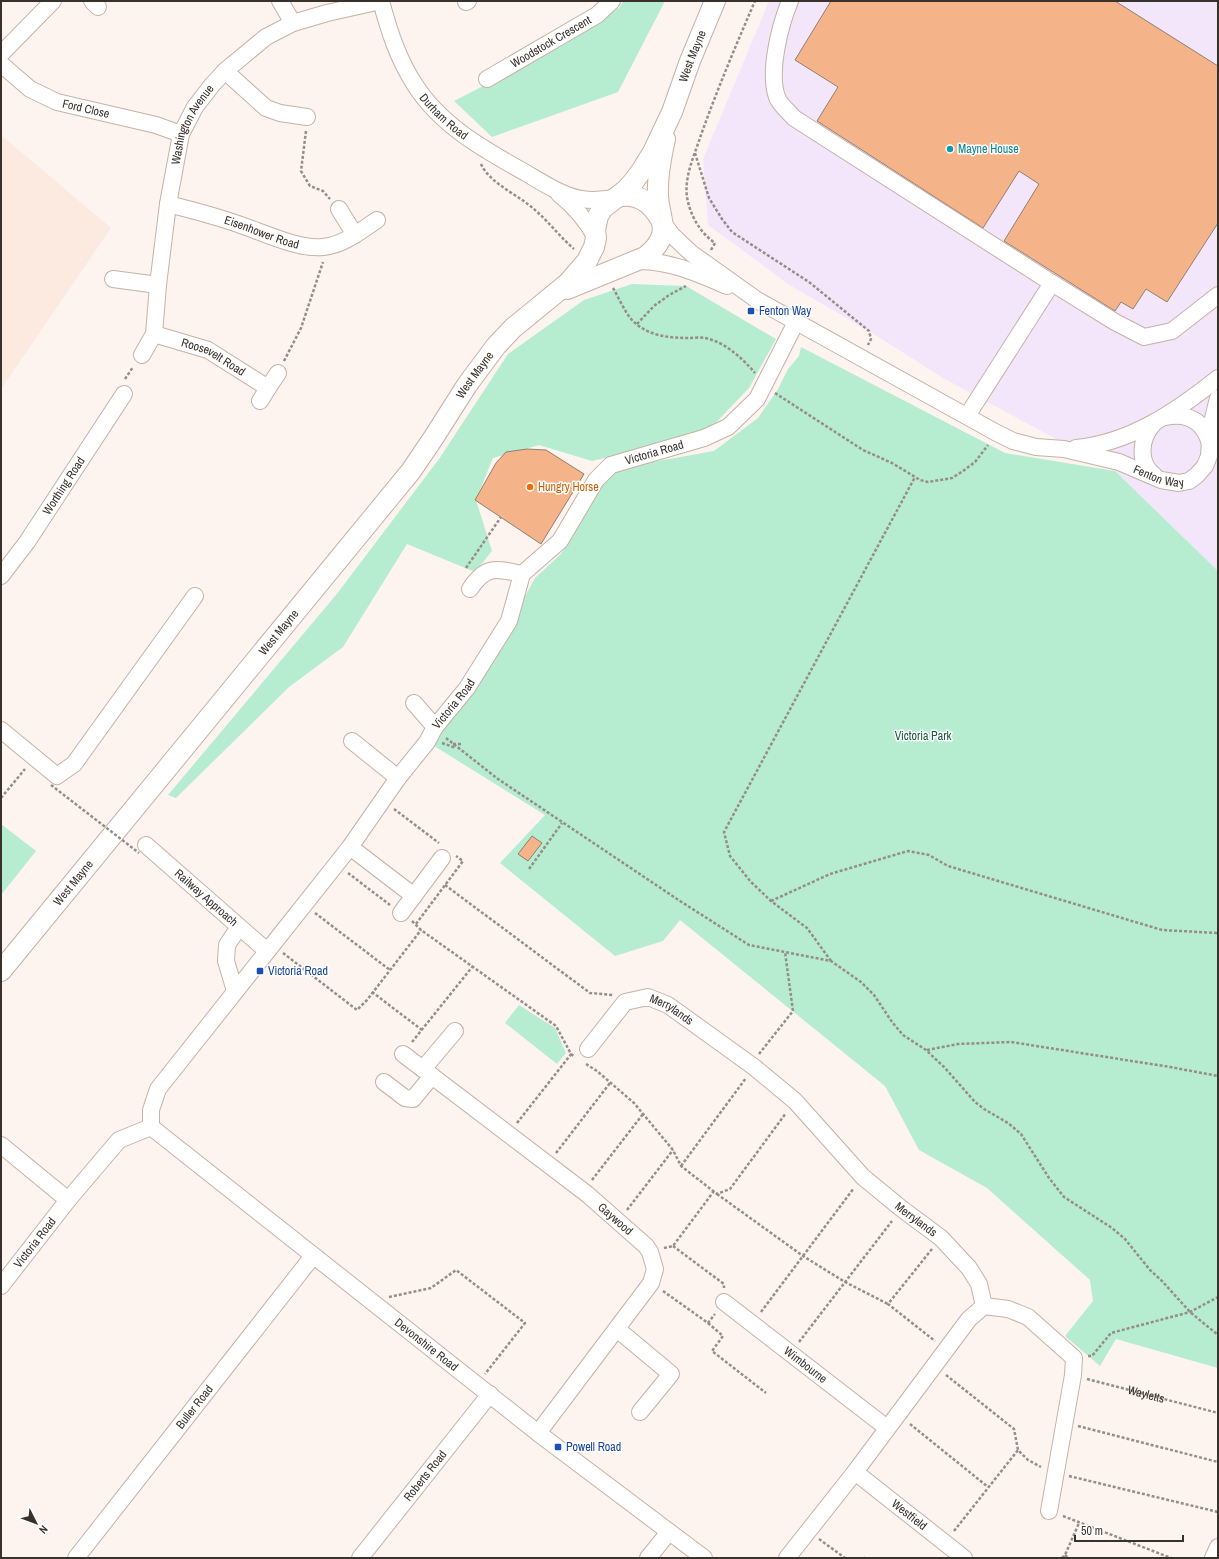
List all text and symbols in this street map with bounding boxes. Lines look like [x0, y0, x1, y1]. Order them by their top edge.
street label: Woodstock Crescent [508, 12, 594, 72]
street label: West Mayne [675, 28, 710, 84]
street label: Washington Avenue [167, 81, 217, 166]
street label: Durham Road [416, 90, 471, 143]
street label: Ford Close [61, 96, 111, 122]
place label: Mayne House [958, 141, 1019, 157]
marker: Mayne House [945, 144, 955, 154]
street label: Eisenhower Road [222, 212, 301, 253]
place label: Fenton Way [759, 303, 811, 319]
marker: Fenton Way [746, 306, 756, 316]
street label: Roosevelt Road [179, 335, 248, 380]
street label: West Mayne [452, 348, 497, 402]
street label: Victoria Road [623, 436, 685, 469]
street label: Worthing Road [39, 454, 89, 518]
street label: Fenton Way [1131, 461, 1185, 491]
place label: Hungry Horse [538, 479, 599, 495]
marker: Hungry Horse [525, 482, 535, 492]
street label: West Mayne [255, 606, 302, 658]
street label: Victoria Road [429, 676, 479, 732]
park label: Victoria Park [895, 728, 951, 744]
street label: West Mayne [50, 857, 97, 909]
street label: Railway Approach [171, 866, 241, 930]
place label: Victoria Road [268, 963, 328, 979]
marker: Victoria Road [255, 966, 265, 976]
street label: Merrylands [647, 990, 697, 1029]
street label: Merrylands [892, 1198, 940, 1240]
street label: Gaywood [594, 1199, 636, 1239]
street label: Victoria Road [10, 1214, 60, 1271]
street label: Devonshire Road [391, 1315, 461, 1375]
street label: Wimbourne [780, 1343, 831, 1387]
street label: Buller Road [172, 1382, 217, 1432]
street label: Wayletts [1126, 1382, 1166, 1407]
place label: Powell Road [566, 1439, 621, 1455]
marker: Powell Road [553, 1442, 563, 1452]
street label: Roberts Road [400, 1447, 450, 1505]
street label: Westfield [888, 1496, 930, 1534]
north arrow [16, 1503, 56, 1543]
scale bar [1075, 1517, 1183, 1543]
text: N [36, 1523, 51, 1537]
text: 50 m [1081, 1523, 1103, 1539]

